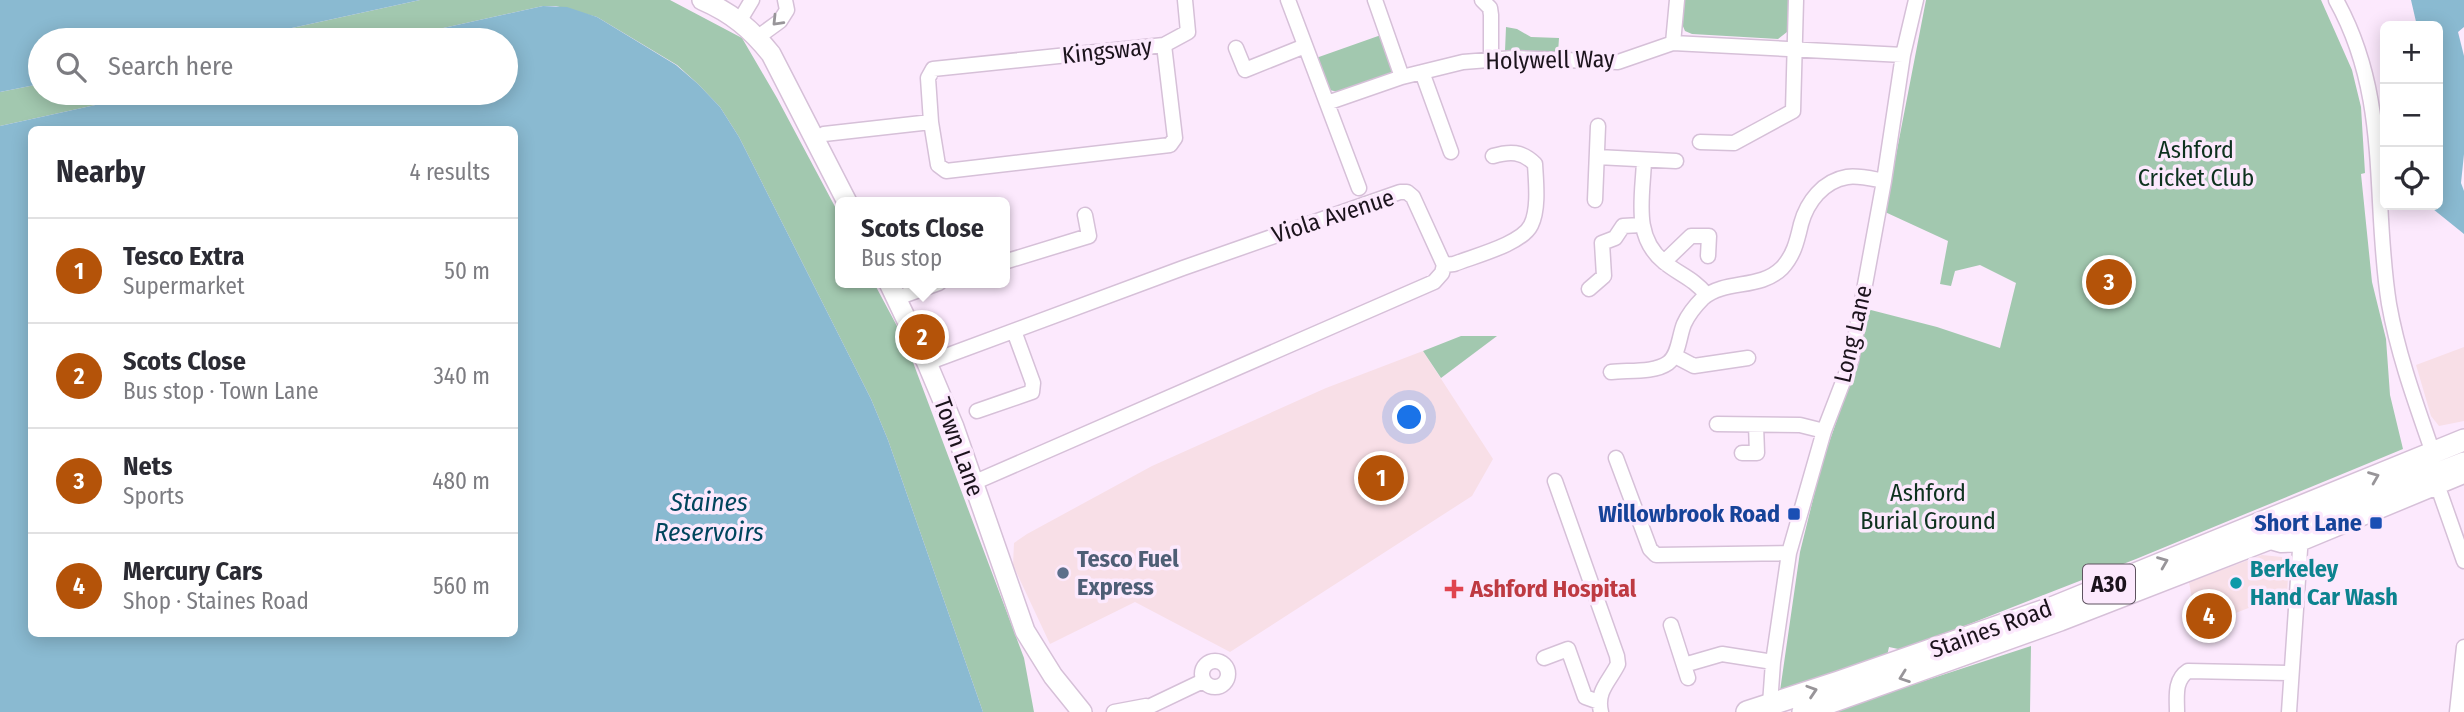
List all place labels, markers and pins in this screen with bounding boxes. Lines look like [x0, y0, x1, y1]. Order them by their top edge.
pin: 3 [2086, 256, 2132, 308]
pin: 2 [899, 311, 945, 363]
pin: 1 [1358, 452, 1404, 504]
place label: Willowbrook Road [1598, 500, 1780, 528]
marker: Willowbrook Road [1786, 506, 1802, 522]
place label: Short Lane [2254, 509, 2362, 537]
marker: Short Lane [2368, 515, 2384, 531]
place label: Tesco Fuel Express [1077, 545, 1179, 601]
place label: Berkeley Hand Car Wash [2250, 555, 2398, 611]
marker: Tesco Fuel Express [1055, 565, 1071, 581]
place label: Ashford Hospital [1469, 575, 1637, 603]
marker: Berkeley Hand Car Wash [2228, 575, 2244, 591]
marker: Ashford Hospital [1444, 579, 1464, 599]
pin: 4 [2186, 590, 2232, 642]

